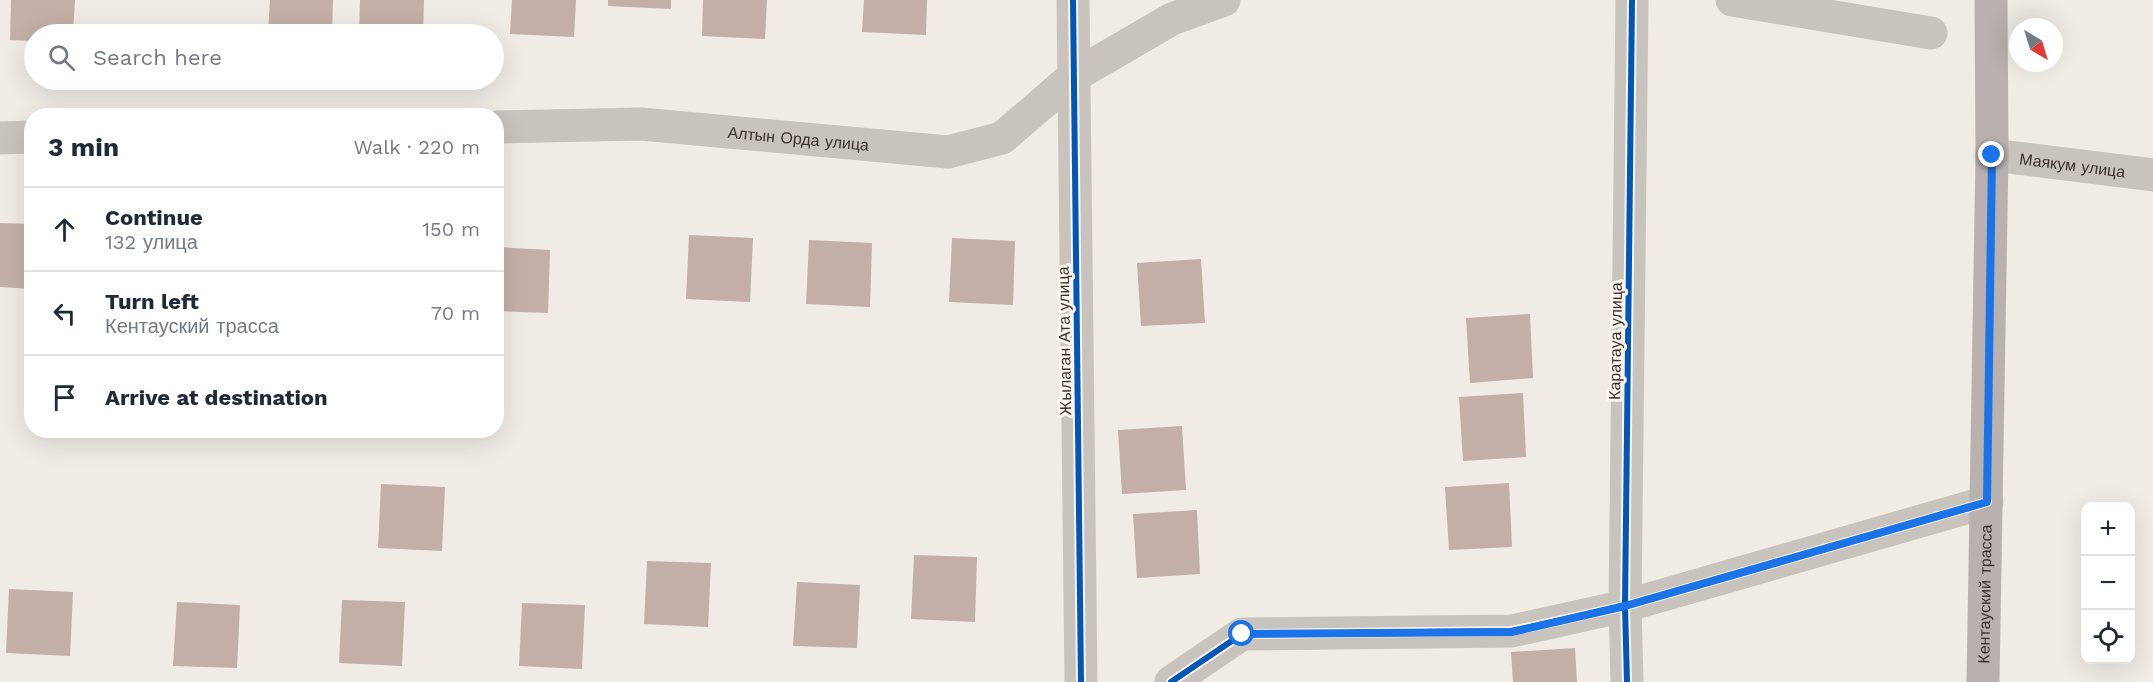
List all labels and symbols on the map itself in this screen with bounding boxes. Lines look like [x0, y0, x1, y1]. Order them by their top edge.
north arrow [2009, 18, 2063, 72]
street label: Алтын Орда улица [727, 123, 870, 155]
route end [1978, 141, 2004, 167]
street label: Маякум улица [2018, 149, 2126, 181]
street label: Жылаган Ата улица [1054, 266, 1075, 416]
street label: Каратауа улица [1605, 282, 1626, 400]
street label: Кентауский трасса [1974, 524, 1996, 664]
route start [1228, 620, 1254, 646]

